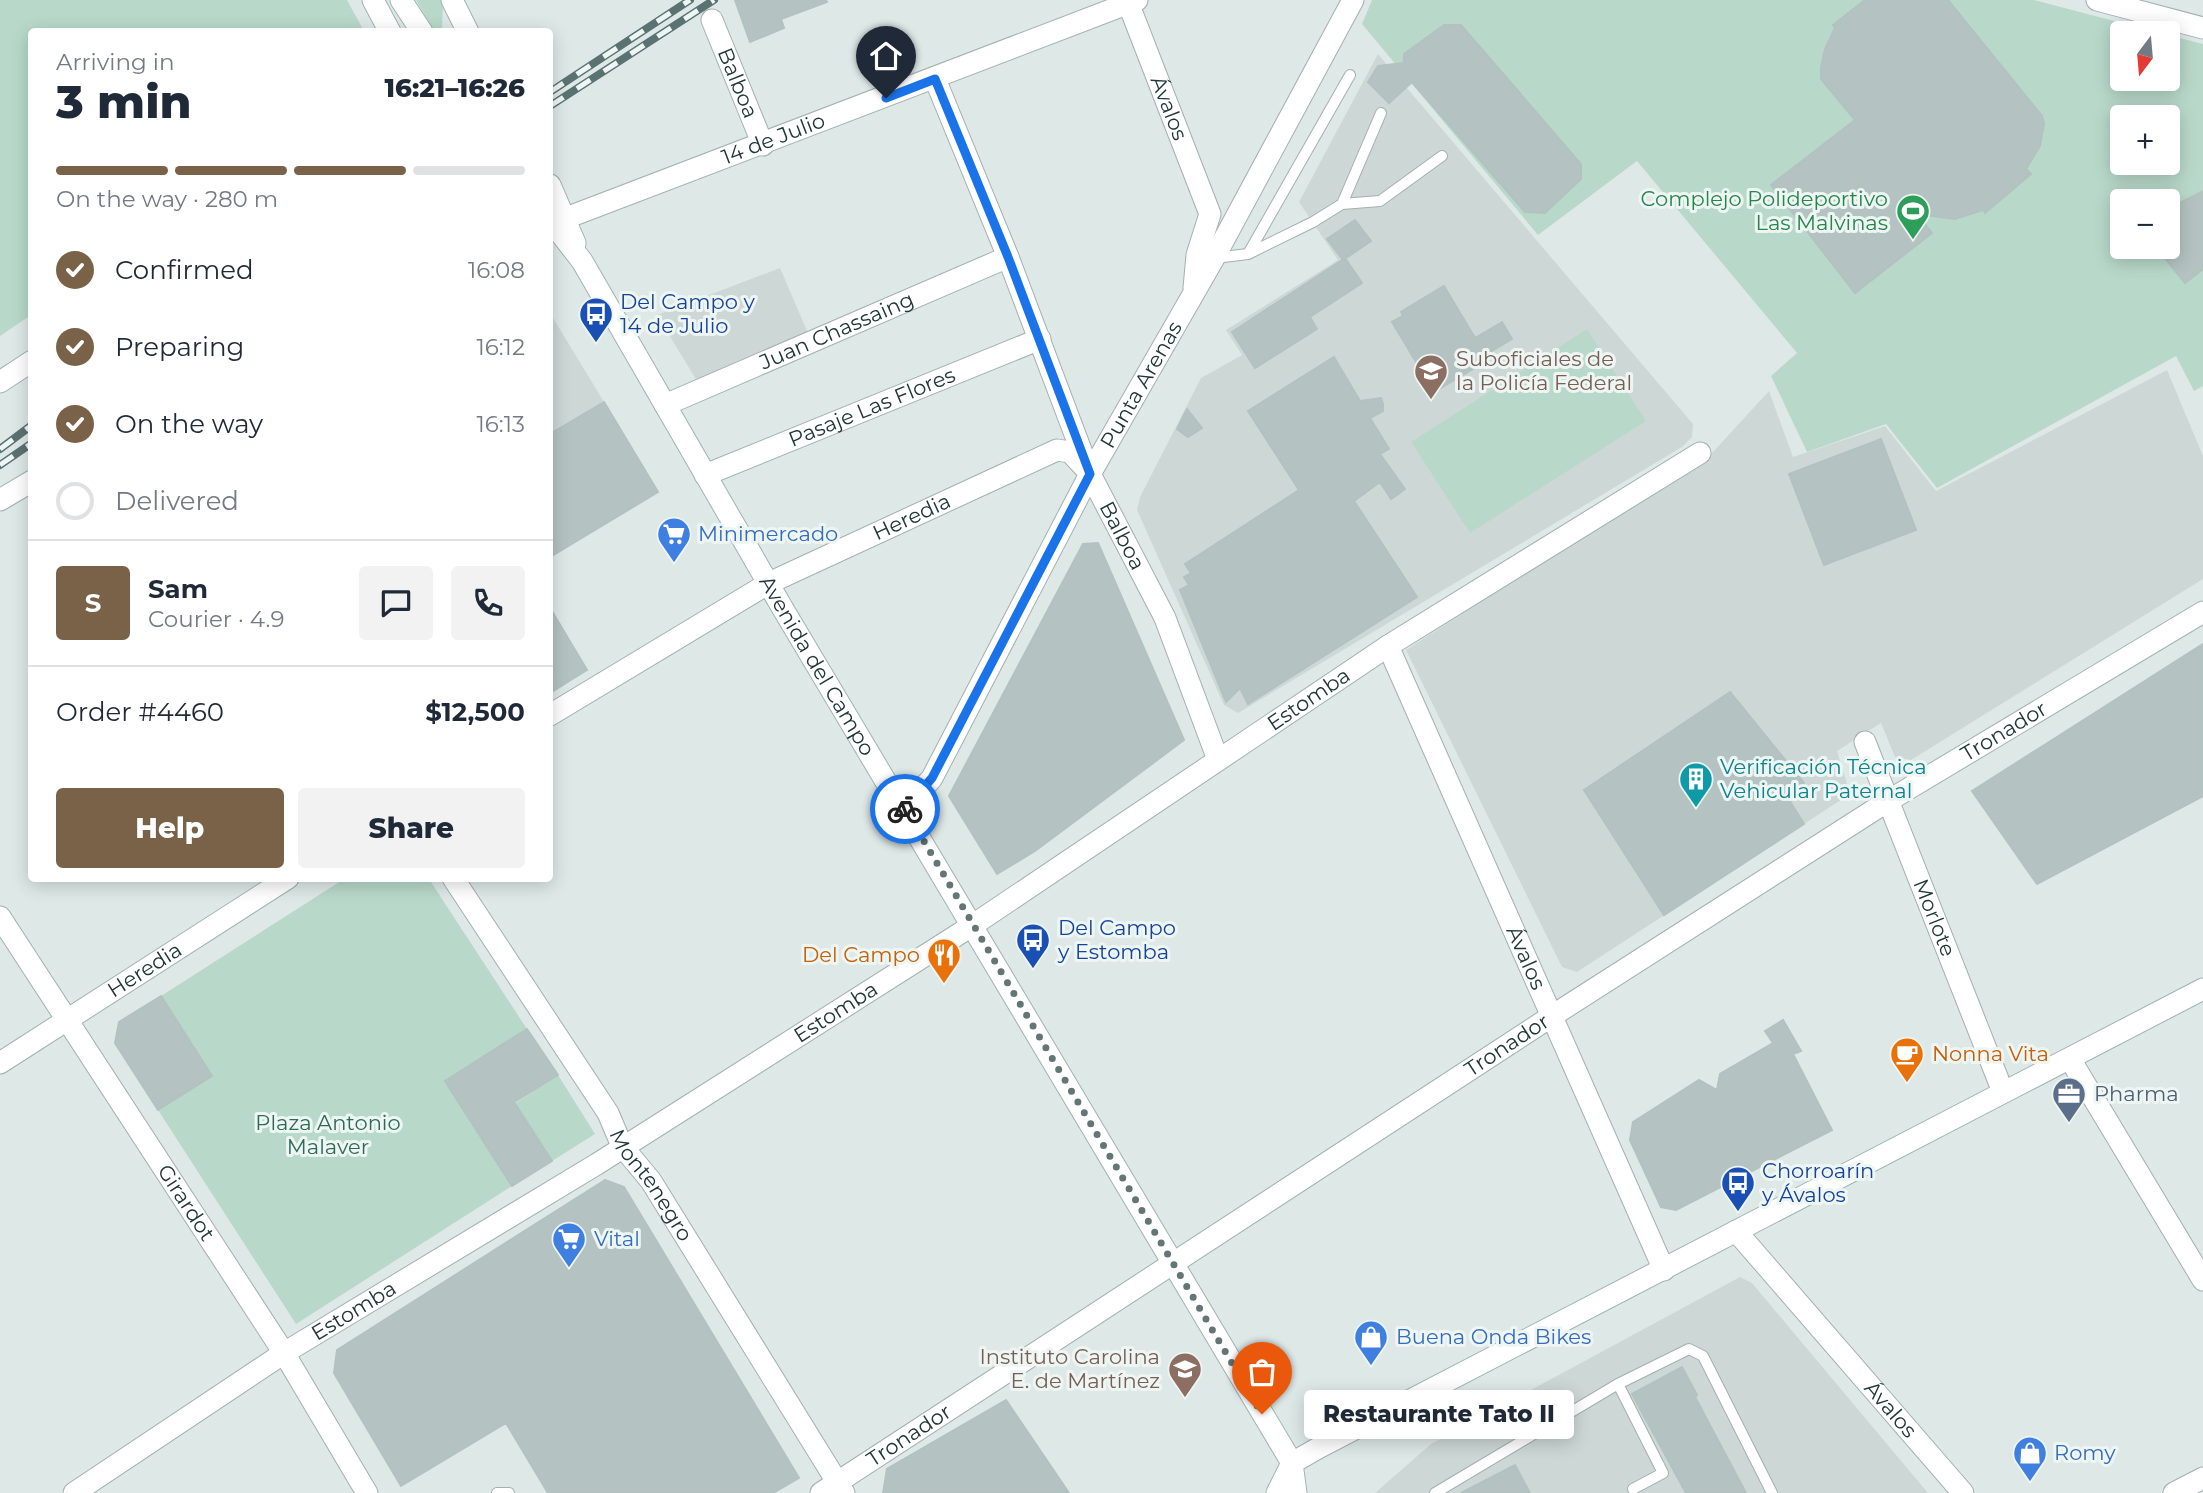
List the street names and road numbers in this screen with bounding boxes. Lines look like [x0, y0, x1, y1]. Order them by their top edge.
street label: Balboa [713, 44, 764, 122]
street label: Ávalos [1146, 72, 1193, 144]
street label: 14 de Julio [718, 107, 828, 169]
street label: Juan Chassaing [755, 286, 917, 375]
street label: Punta Arenas [1095, 317, 1187, 452]
street label: Pasaje Las Flores [785, 362, 959, 452]
street label: Heredia [869, 488, 954, 545]
street label: Balboa [1095, 497, 1151, 574]
street label: Avenida del Campo [754, 571, 881, 760]
street label: Estomba [1262, 662, 1354, 736]
street label: Tronador [1956, 696, 2051, 766]
street label: Morlote [1908, 875, 1961, 960]
street label: Ávalos [1501, 922, 1551, 993]
street label: Heredia [103, 937, 186, 1003]
street label: Estomba [789, 976, 882, 1048]
street label: Tronador [1460, 1008, 1553, 1082]
street label: Montenegro [604, 1125, 698, 1246]
street label: Girardot [153, 1160, 220, 1245]
street label: Estomba [307, 1275, 400, 1345]
street label: Ávalos [1860, 1376, 1922, 1443]
street label: Tronador [862, 1399, 955, 1472]

